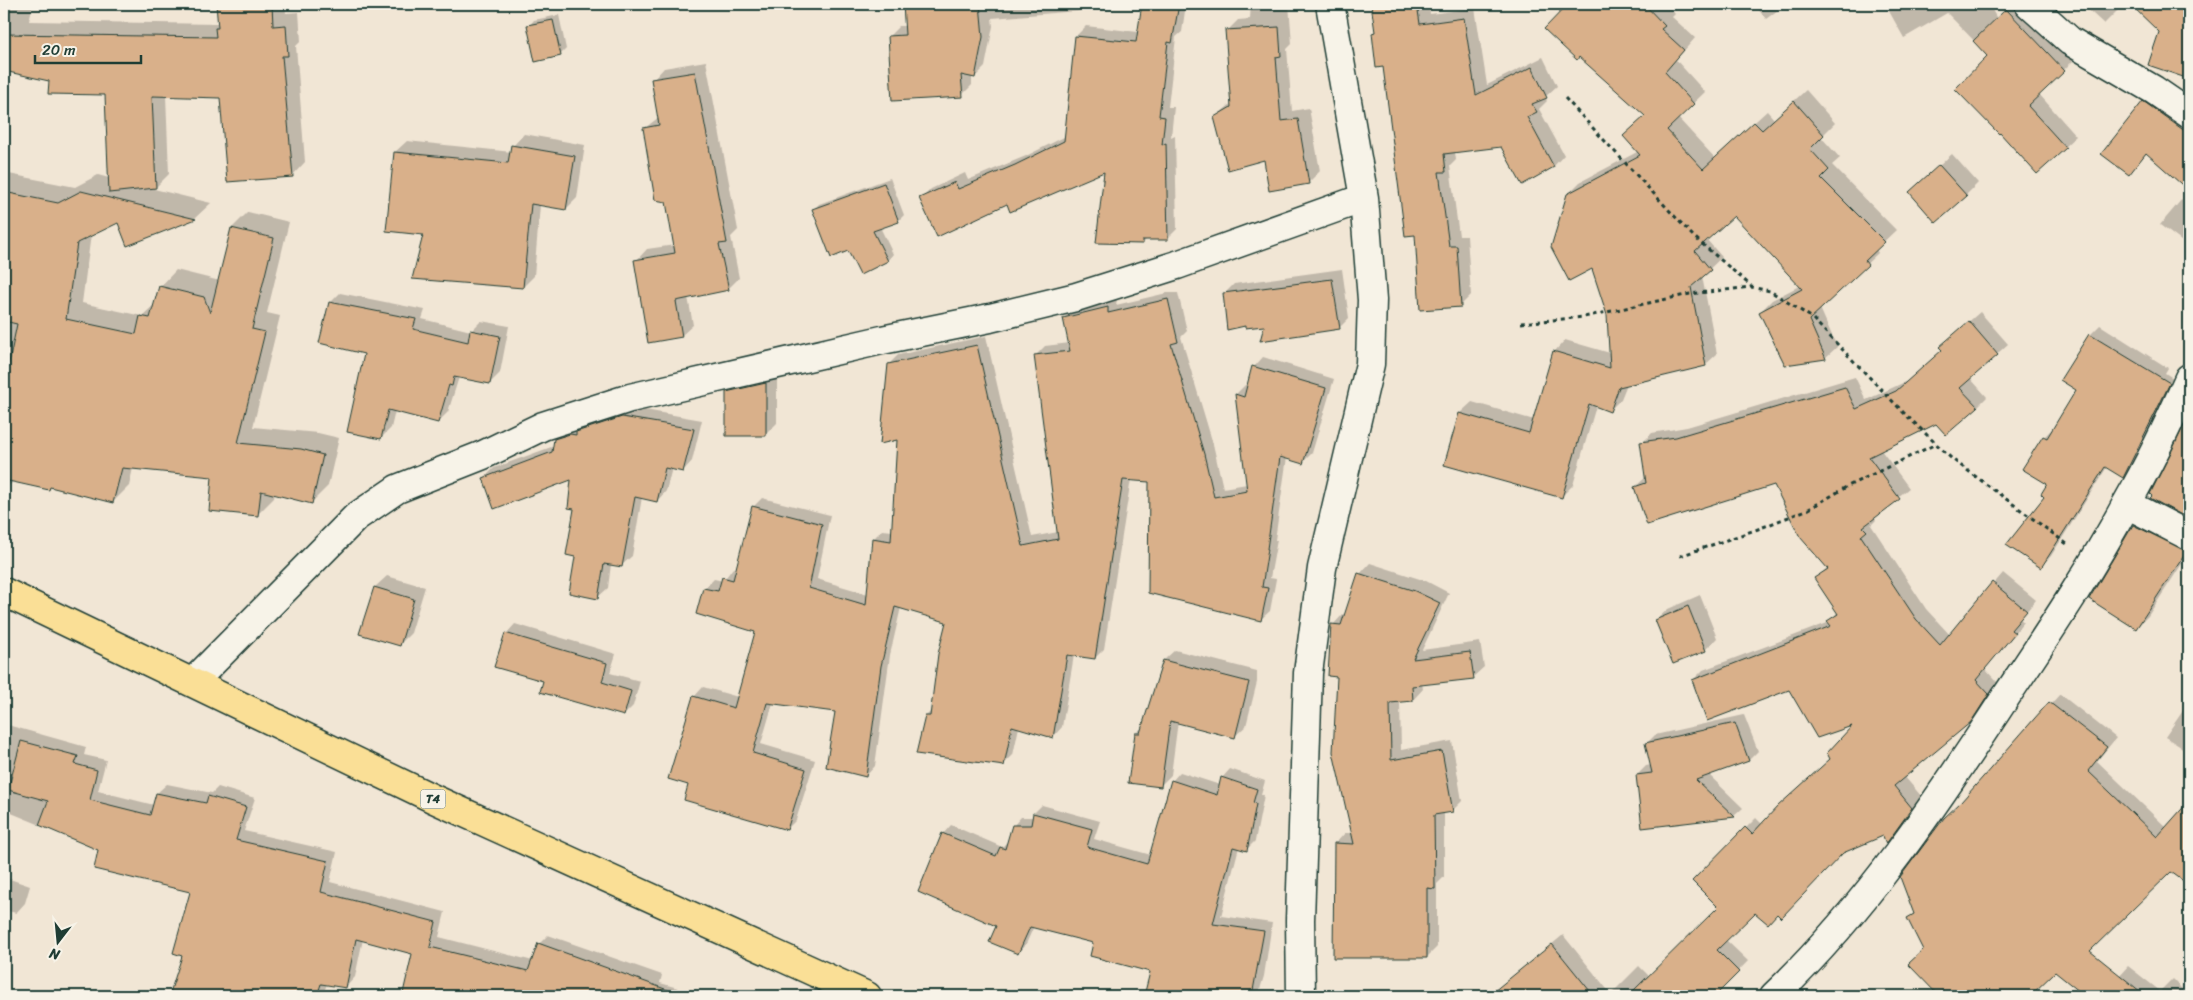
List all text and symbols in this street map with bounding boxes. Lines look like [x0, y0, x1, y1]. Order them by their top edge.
scale bar [35, 32, 141, 64]
text: 20 m [42, 37, 76, 63]
road number: T4 [420, 790, 446, 809]
north arrow [32, 918, 82, 968]
text: N [46, 941, 64, 968]

